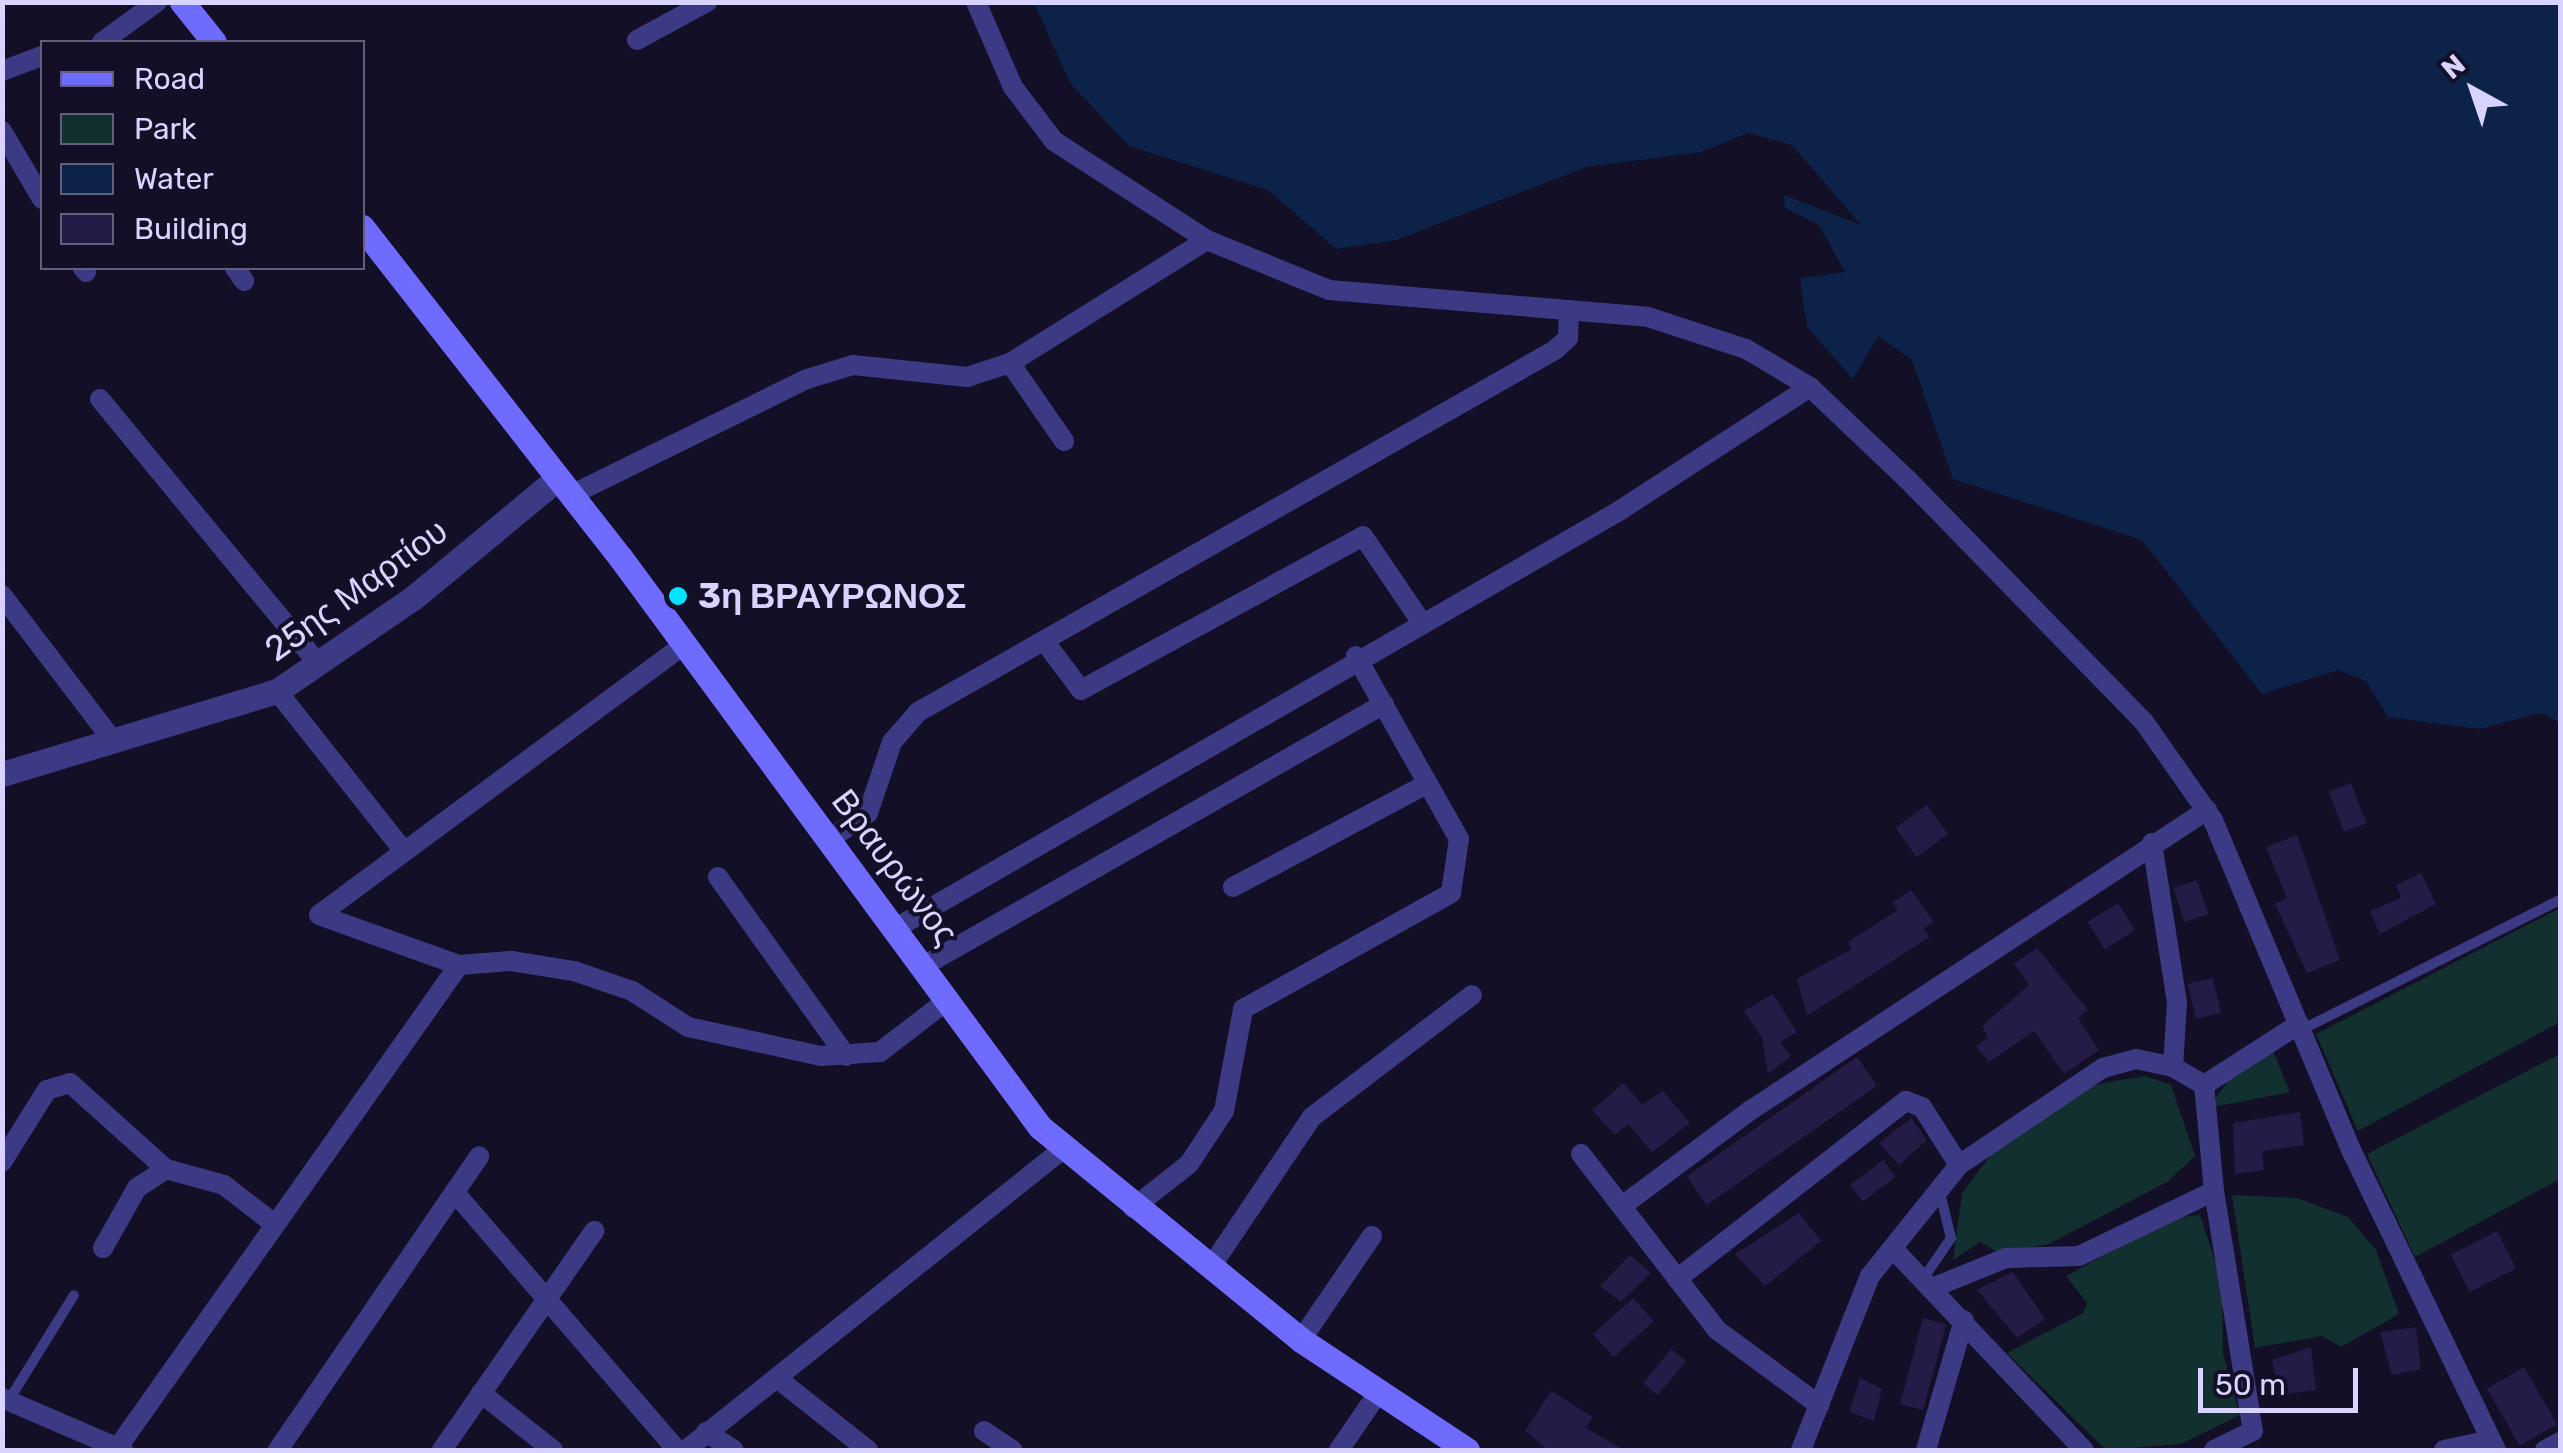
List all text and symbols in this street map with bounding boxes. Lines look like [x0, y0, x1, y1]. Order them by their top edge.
legend [40, 40, 365, 270]
north arrow [2423, 40, 2523, 140]
text: N [2435, 48, 2472, 86]
text: Road [134, 61, 205, 97]
text: Park [134, 111, 196, 147]
text: Water [134, 161, 214, 197]
text: Building [134, 211, 248, 247]
street label: 25ης Μαρτίου [257, 510, 455, 670]
place label: 3η ΒΡΑΥΡΩΝΟΣ [698, 575, 966, 617]
marker: 3η ΒΡΑΥΡΩΝΟΣ [667, 585, 689, 607]
street label: Βραυρώνος [823, 781, 967, 953]
scale bar [2203, 1348, 2363, 1410]
text: 50 m [2215, 1367, 2286, 1403]

